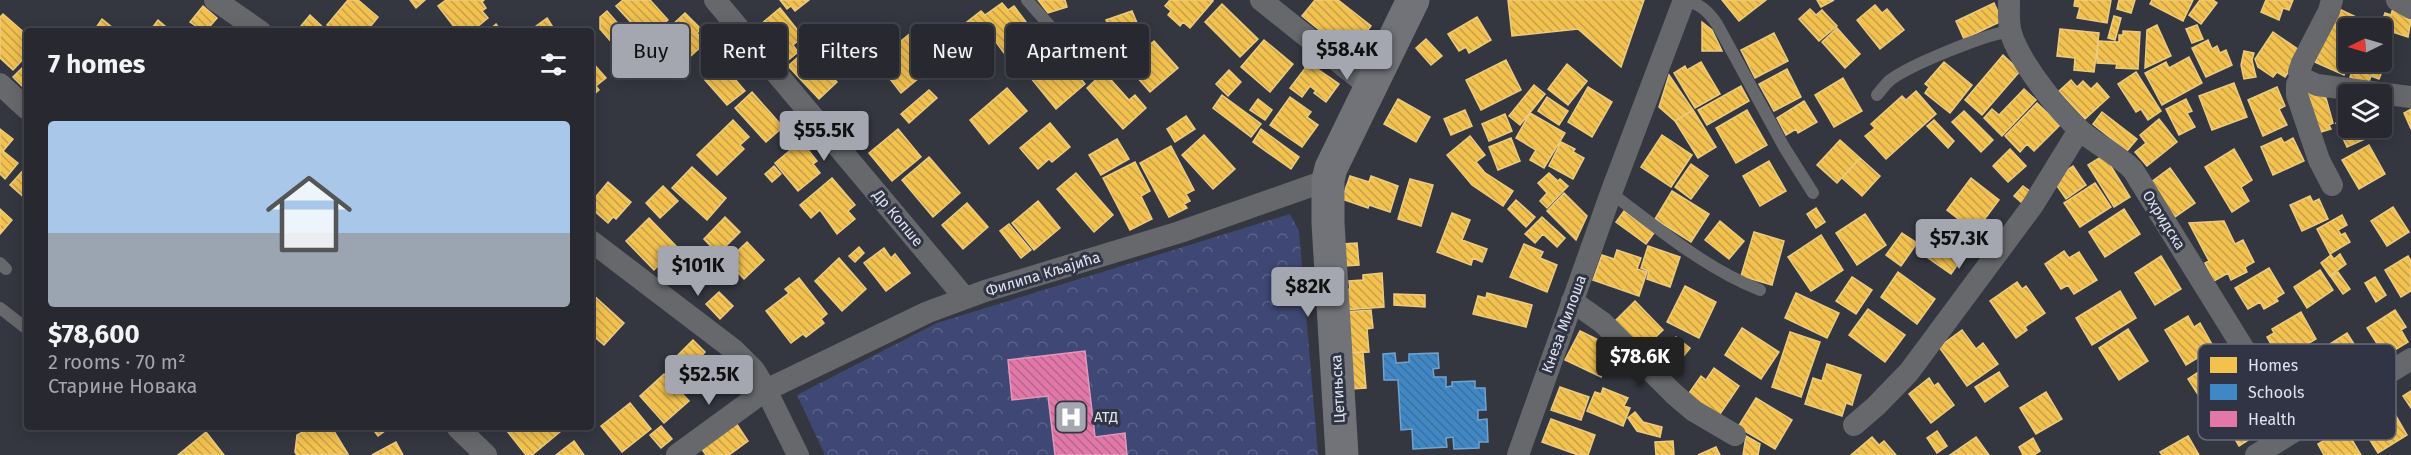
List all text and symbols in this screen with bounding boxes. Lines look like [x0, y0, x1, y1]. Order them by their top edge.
north arrow [2338, 18, 2392, 72]
map controls [2338, 18, 2392, 138]
chip: Buy [612, 24, 689, 78]
chip: Rent [701, 24, 787, 78]
chip: Filters [799, 24, 899, 78]
chip: New [911, 24, 994, 78]
chip: Apartment [1006, 24, 1149, 78]
pin: $58.4K [1298, 30, 1396, 81]
text: $58.4K [1316, 37, 1378, 61]
icon: filters [537, 48, 570, 81]
text: 7 homes [48, 49, 145, 80]
button: layers [2338, 84, 2392, 138]
pin: $55.5K [775, 111, 873, 162]
text: $55.5K [794, 118, 854, 142]
icon: home [255, 160, 363, 268]
street label: Др Копше [868, 185, 927, 250]
street label: Охридска [2139, 187, 2189, 253]
pin: $57.3K [1910, 219, 2008, 270]
text: $57.3K [1930, 226, 1988, 250]
pin: $101K [656, 246, 740, 297]
street label: Филипа Кљајића [983, 248, 1103, 300]
text: $101K [672, 253, 724, 277]
pin: $82K [1272, 267, 1344, 318]
street label: Кнеза Милоша [1538, 272, 1590, 376]
text: $82K [1285, 274, 1331, 298]
text: $78,600 [48, 319, 140, 350]
pin: $78.6K [1591, 337, 1689, 388]
text: $78.6K [1610, 344, 1670, 368]
legend [2198, 344, 2396, 440]
text: 2 rooms · 70 m² [48, 350, 186, 374]
street label: Цетињска [1327, 354, 1349, 424]
pin: $52.5K [660, 355, 758, 406]
text: Homes [2248, 356, 2298, 375]
text: $52.5K [679, 362, 739, 386]
text: Старине Новака [48, 374, 197, 398]
text: Schools [2248, 383, 2305, 402]
hospital icon: АТД [1053, 399, 1089, 435]
place label: АТД [1094, 408, 1118, 426]
text: Health [2248, 410, 2296, 429]

